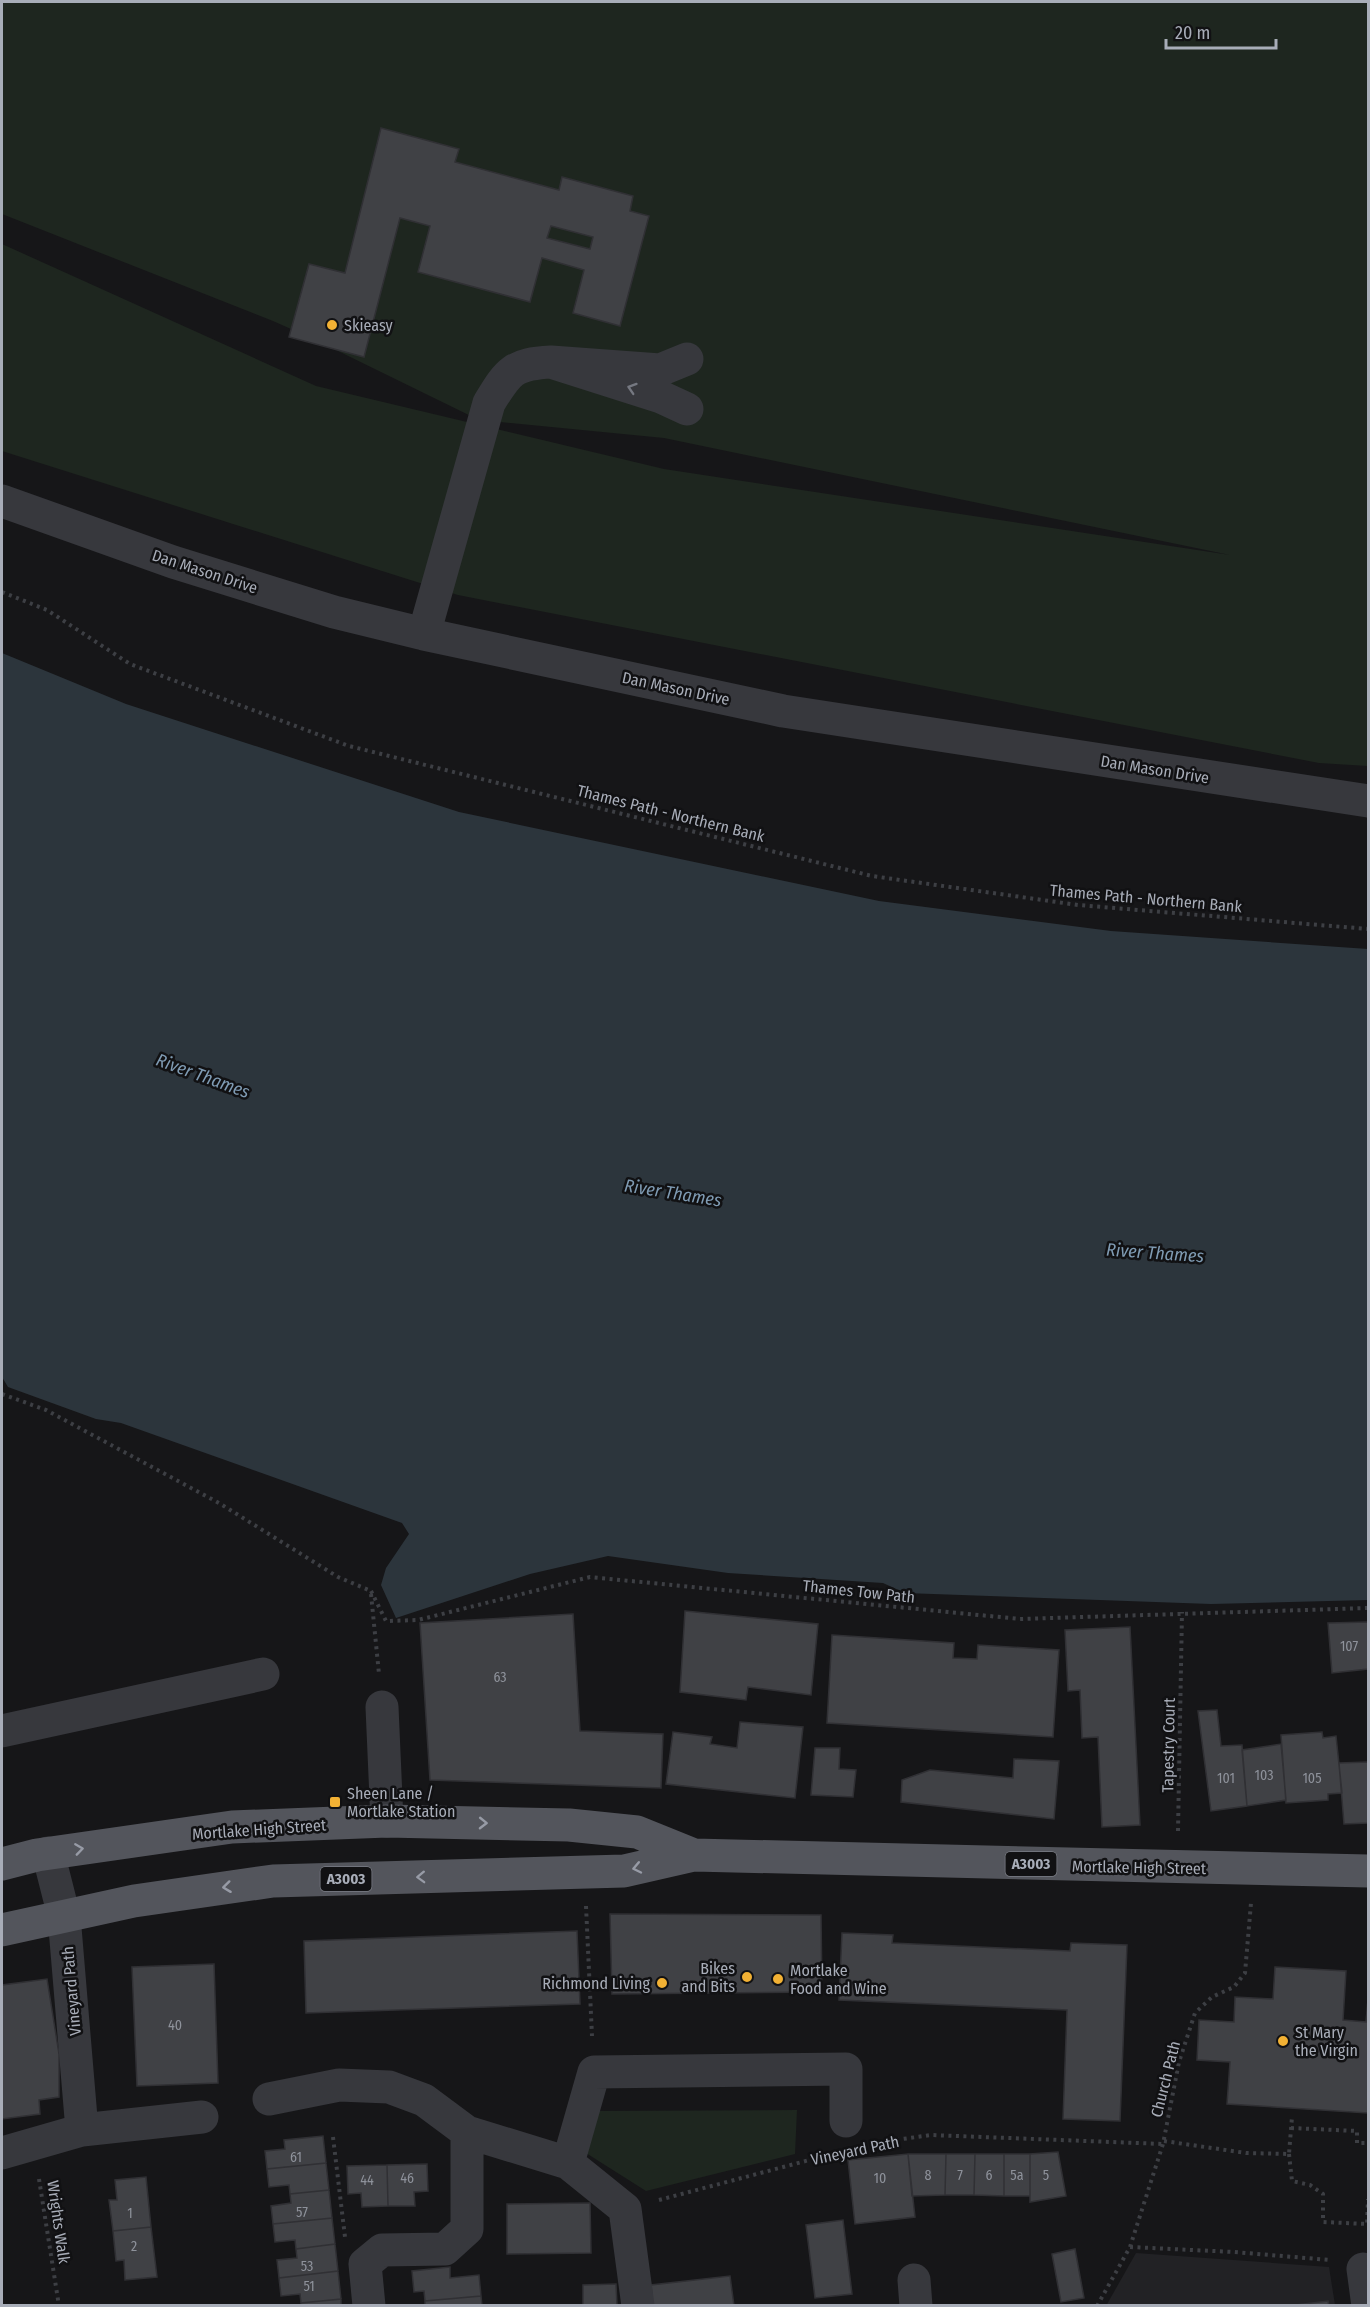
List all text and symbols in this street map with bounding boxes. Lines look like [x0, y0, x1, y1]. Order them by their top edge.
scale bar [1166, 12, 1276, 50]
text: 20 m [1175, 22, 1210, 44]
place label: Skieasy [344, 316, 394, 335]
marker: Skieasy [325, 318, 339, 332]
one-way arrow [627, 383, 638, 395]
street label: Dan Mason Drive [150, 546, 260, 597]
street label: Dan Mason Drive [620, 668, 732, 709]
street label: Dan Mason Drive [1099, 752, 1211, 787]
street label: Thames Path - Northern Bank [575, 781, 767, 846]
street label: Thames Path - Northern Bank [1049, 881, 1243, 916]
water label: River Thames [153, 1049, 253, 1103]
water label: River Thames [623, 1174, 724, 1212]
water label: River Thames [1105, 1239, 1205, 1267]
street label: Thames Tow Path [802, 1576, 916, 1607]
house number: 107 [1340, 1638, 1358, 1655]
house number: 63 [493, 1669, 507, 1686]
street label: Tapestry Court [1158, 1697, 1179, 1793]
house number: 103 [1255, 1767, 1273, 1784]
house number: 101 [1217, 1770, 1235, 1787]
house number: 105 [1302, 1770, 1322, 1787]
place label: Sheen Lane / Mortlake Station [347, 1784, 455, 1821]
marker: Sheen Lane / Mortlake Station [328, 1795, 342, 1809]
street label: Mortlake High Street [191, 1815, 327, 1844]
one-way arrow [478, 1817, 487, 1830]
one-way arrow [75, 1843, 84, 1855]
road number: A3003 [1006, 1852, 1056, 1876]
street label: Mortlake High Street [1072, 1857, 1207, 1878]
one-way arrow [632, 1860, 642, 1873]
road number: A3003 [320, 1867, 372, 1891]
one-way arrow [417, 1871, 426, 1883]
one-way arrow [222, 1880, 231, 1893]
street label: Vineyard Path [58, 1945, 85, 2036]
place label: Bikes and Bits [682, 1959, 735, 1996]
place label: Mortlake Food and Wine [790, 1961, 887, 1998]
marker: Bikes and Bits [740, 1970, 754, 1984]
marker: Mortlake Food and Wine [771, 1972, 785, 1986]
place label: Richmond Living [542, 1974, 650, 1993]
marker: Richmond Living [655, 1976, 669, 1990]
house number: 40 [168, 2017, 182, 2034]
place label: St Mary the Virgin [1295, 2023, 1358, 2060]
marker: St Mary the Virgin [1276, 2034, 1290, 2048]
street label: Church Path [1147, 2039, 1184, 2119]
street label: Vineyard Path [809, 2132, 901, 2169]
house number: 61 [290, 2149, 302, 2166]
house number: 8 [925, 2167, 932, 2184]
house number: 7 [957, 2167, 963, 2184]
house number: 6 [986, 2167, 993, 2184]
house number: 5a [1010, 2167, 1024, 2184]
house number: 5 [1043, 2167, 1049, 2184]
house number: 46 [400, 2170, 414, 2187]
house number: 10 [874, 2170, 886, 2187]
house number: 44 [360, 2172, 374, 2189]
street label: Wrights Walk [43, 2179, 74, 2266]
house number: 57 [296, 2204, 308, 2221]
house number: 1 [127, 2205, 133, 2222]
house number: 2 [131, 2238, 137, 2255]
house number: 53 [301, 2258, 313, 2275]
house number: 51 [303, 2278, 315, 2295]

